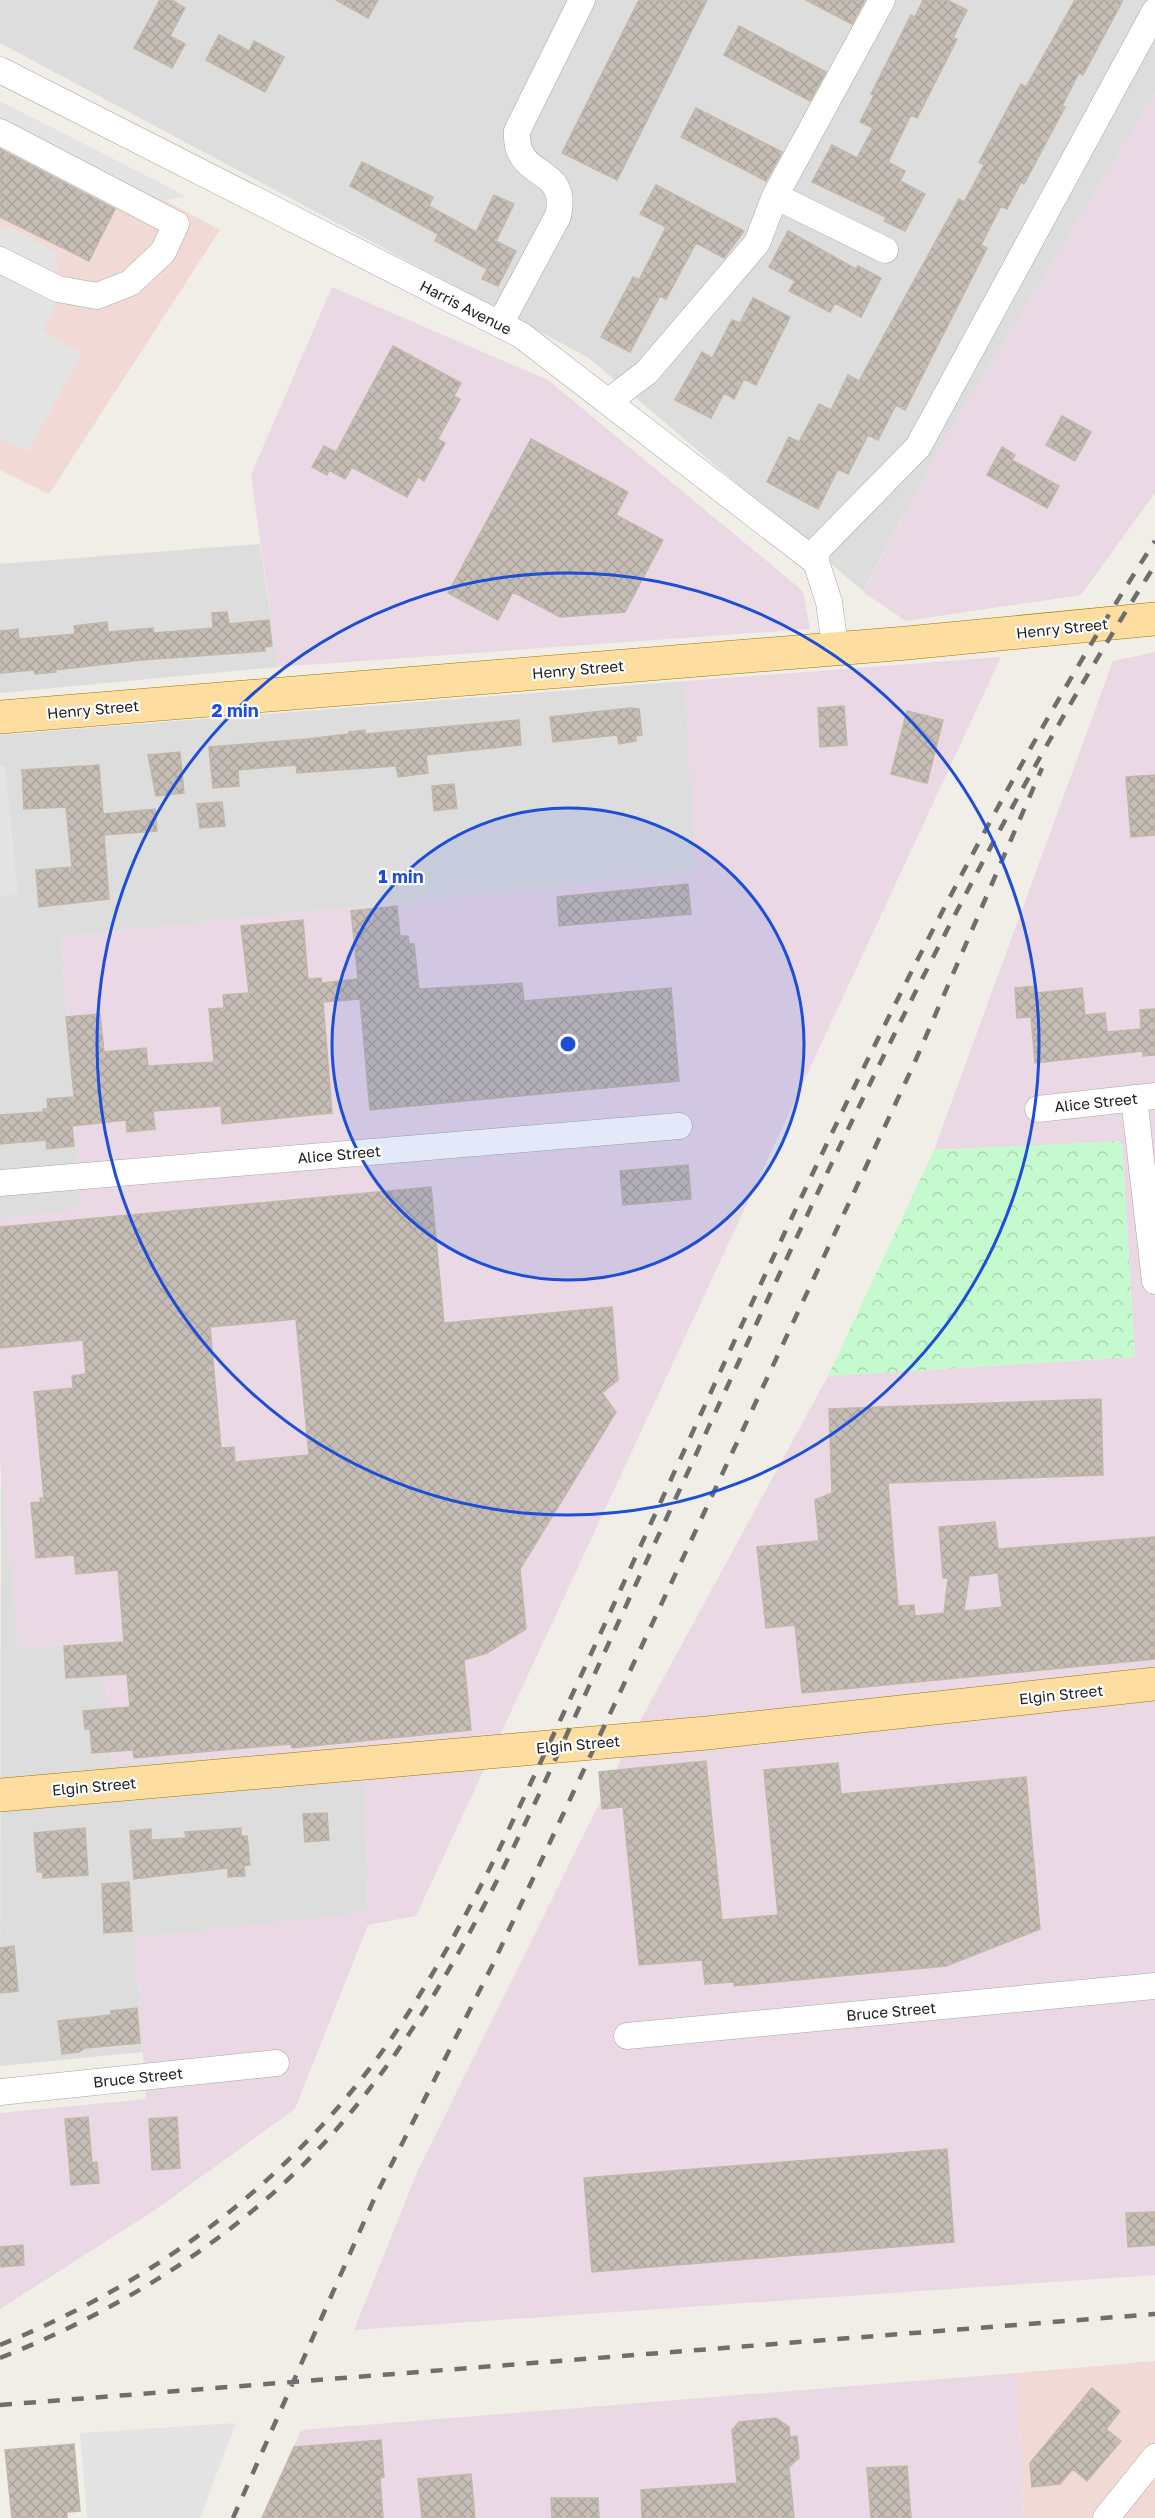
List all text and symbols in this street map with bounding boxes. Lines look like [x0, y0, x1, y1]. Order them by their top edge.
street label: Harris Avenue [417, 276, 515, 338]
street label: Henry Street [1015, 614, 1109, 642]
street label: Henry Street [531, 656, 625, 682]
street label: Henry Street [46, 696, 140, 722]
text: 2 min [211, 699, 259, 721]
text: 1 min [378, 865, 424, 887]
centre of rings [558, 1034, 578, 1054]
street label: Alice Street [1053, 1089, 1139, 1115]
street label: Alice Street [297, 1141, 381, 1167]
street label: Elgin Street [1018, 1681, 1104, 1707]
street label: Elgin Street [535, 1731, 621, 1757]
street label: Elgin Street [51, 1773, 137, 1799]
street label: Bruce Street [845, 1998, 937, 2024]
street label: Bruce Street [92, 2063, 184, 2091]

